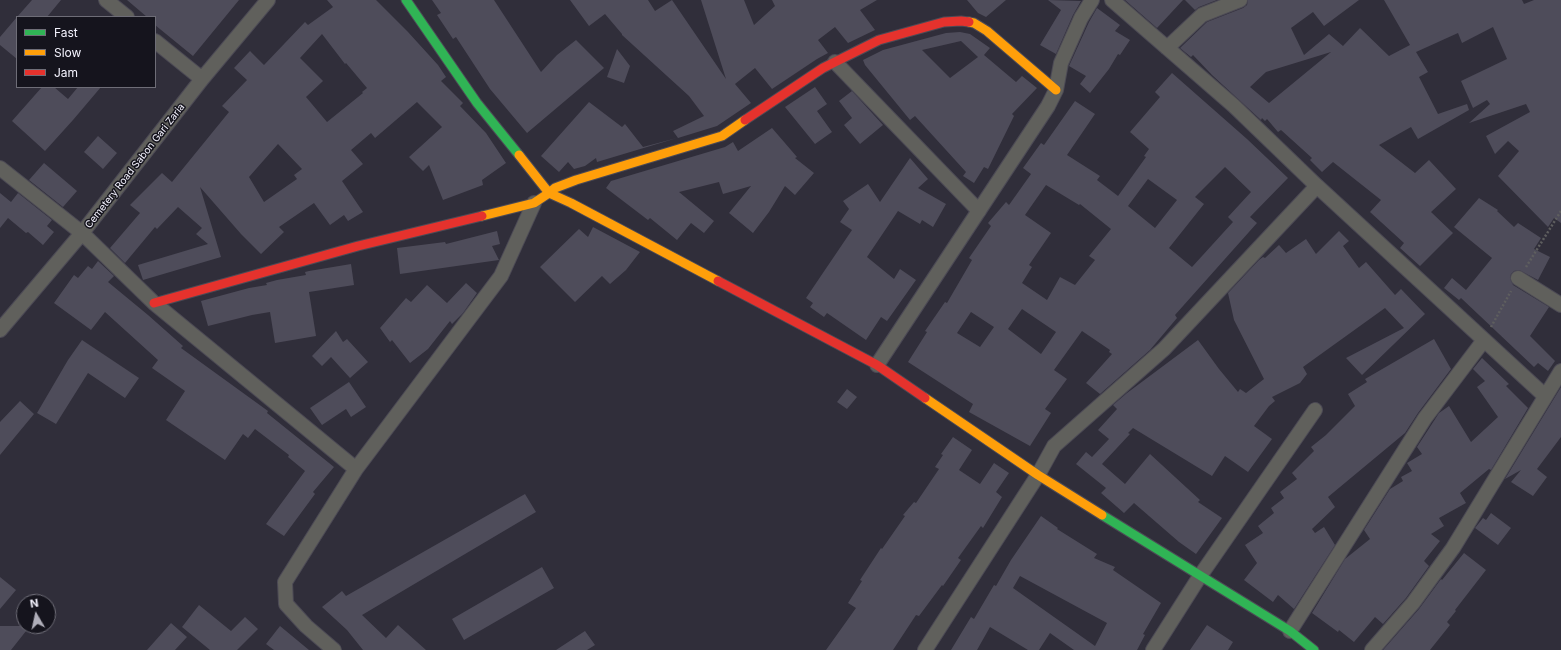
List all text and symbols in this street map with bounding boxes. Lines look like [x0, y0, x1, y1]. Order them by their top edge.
legend [16, 16, 156, 88]
text: Fast [54, 25, 78, 40]
text: Slow [54, 45, 81, 60]
text: Jam [54, 65, 78, 80]
street label: Cemetery Road Sabon Gari Zaria [83, 101, 187, 231]
north arrow [16, 594, 56, 634]
text: N [29, 596, 40, 611]

